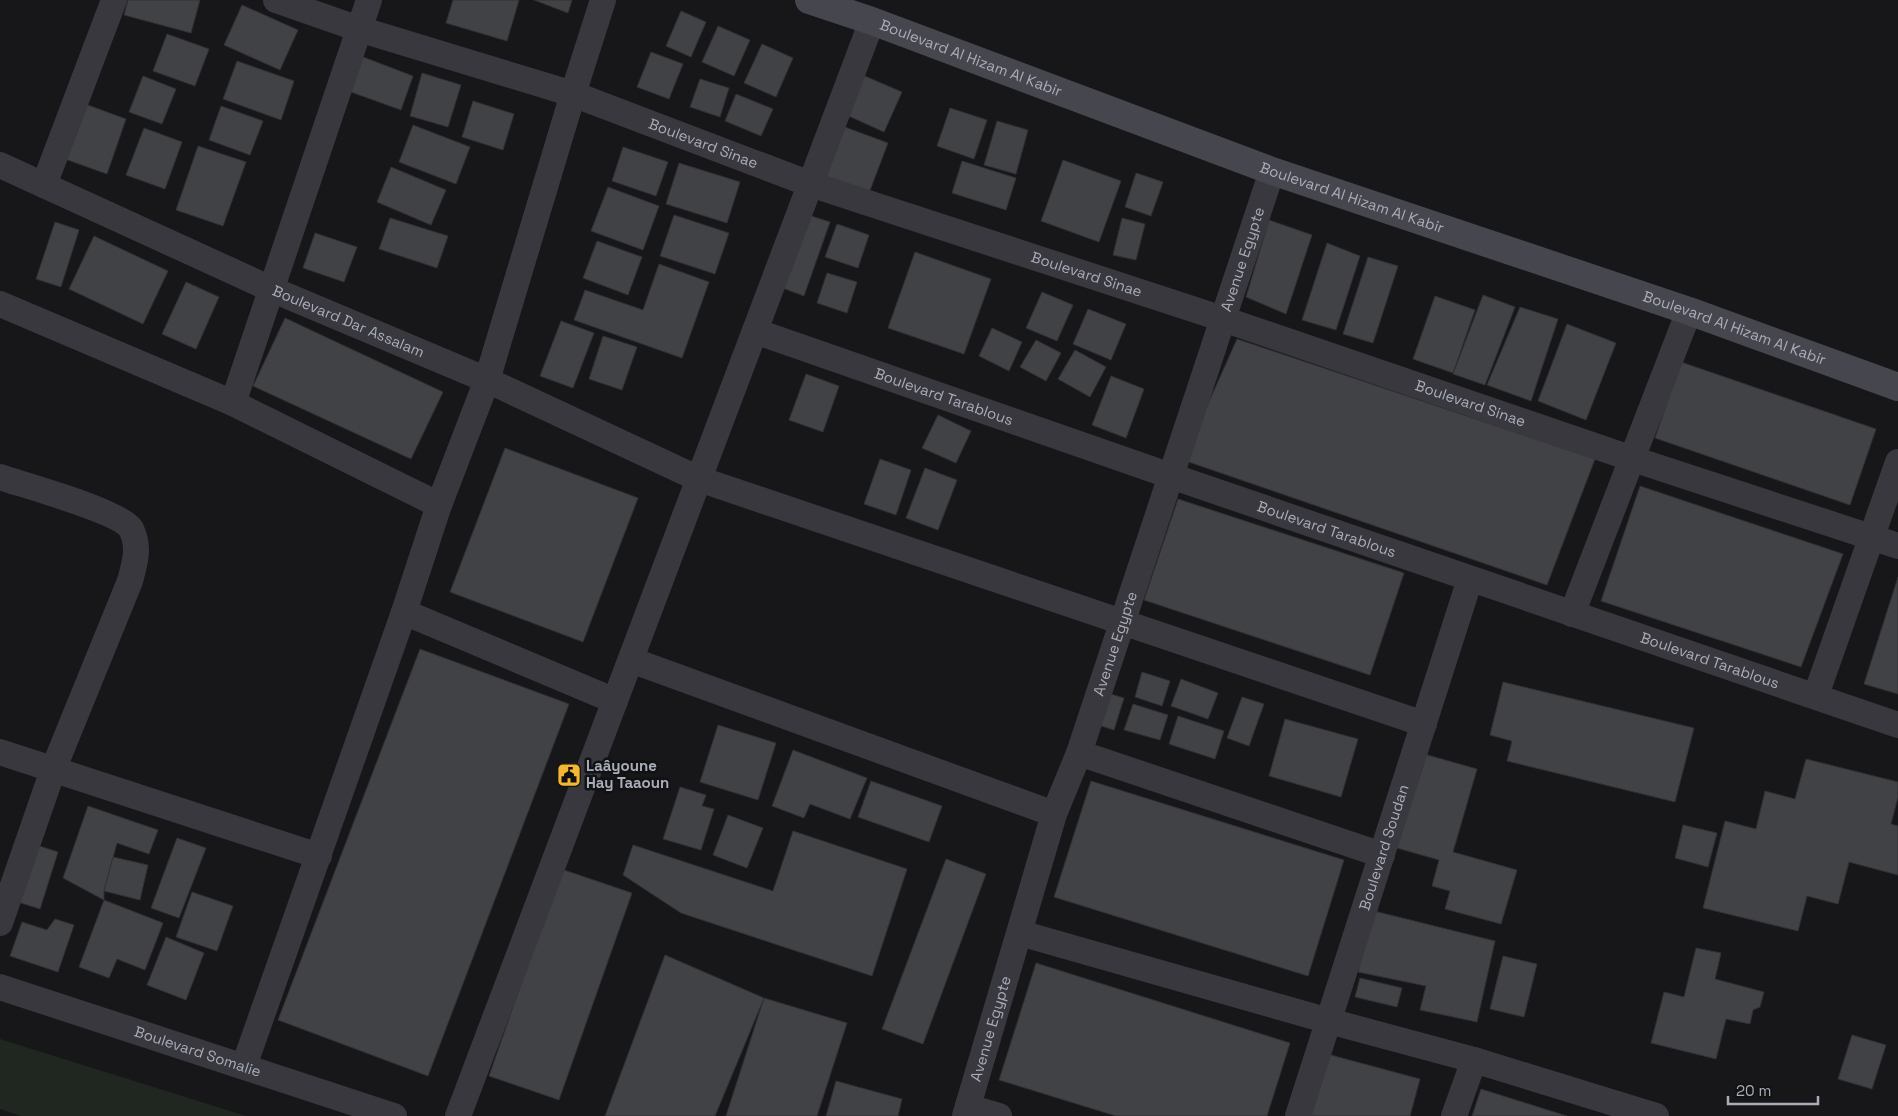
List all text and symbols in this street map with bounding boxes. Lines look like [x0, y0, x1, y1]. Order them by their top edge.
street label: Boulevard Al Hizam Al Kabir [877, 15, 1065, 101]
street label: Boulevard Sinae [646, 114, 761, 172]
street label: Boulevard Al Hizam Al Kabir [1257, 157, 1447, 237]
street label: Avenue Egypte [1216, 204, 1268, 314]
street label: Boulevard Sinae [1029, 247, 1145, 301]
street label: Boulevard Dar Assalam [270, 281, 427, 362]
street label: Boulevard Al Hizam Al Kabir [1641, 286, 1829, 369]
street label: Boulevard Tarablous [872, 363, 1016, 429]
street label: Boulevard Sinae [1413, 375, 1528, 431]
street label: Boulevard Tarablous [1255, 496, 1399, 561]
street label: Avenue Egypte [1089, 589, 1141, 698]
street label: Boulevard Tarablous [1638, 627, 1782, 693]
place label: Laâyoune Hay Taaoun [586, 756, 669, 792]
public building icon: Laâyoune Hay Taaoun [556, 762, 582, 788]
street label: Boulevard Soudan [1354, 782, 1413, 913]
street label: Avenue Egypte [966, 973, 1015, 1084]
street label: Boulevard Somalie [132, 1022, 264, 1081]
scale bar [1728, 1074, 1818, 1106]
text: 20 m [1736, 1081, 1771, 1100]

